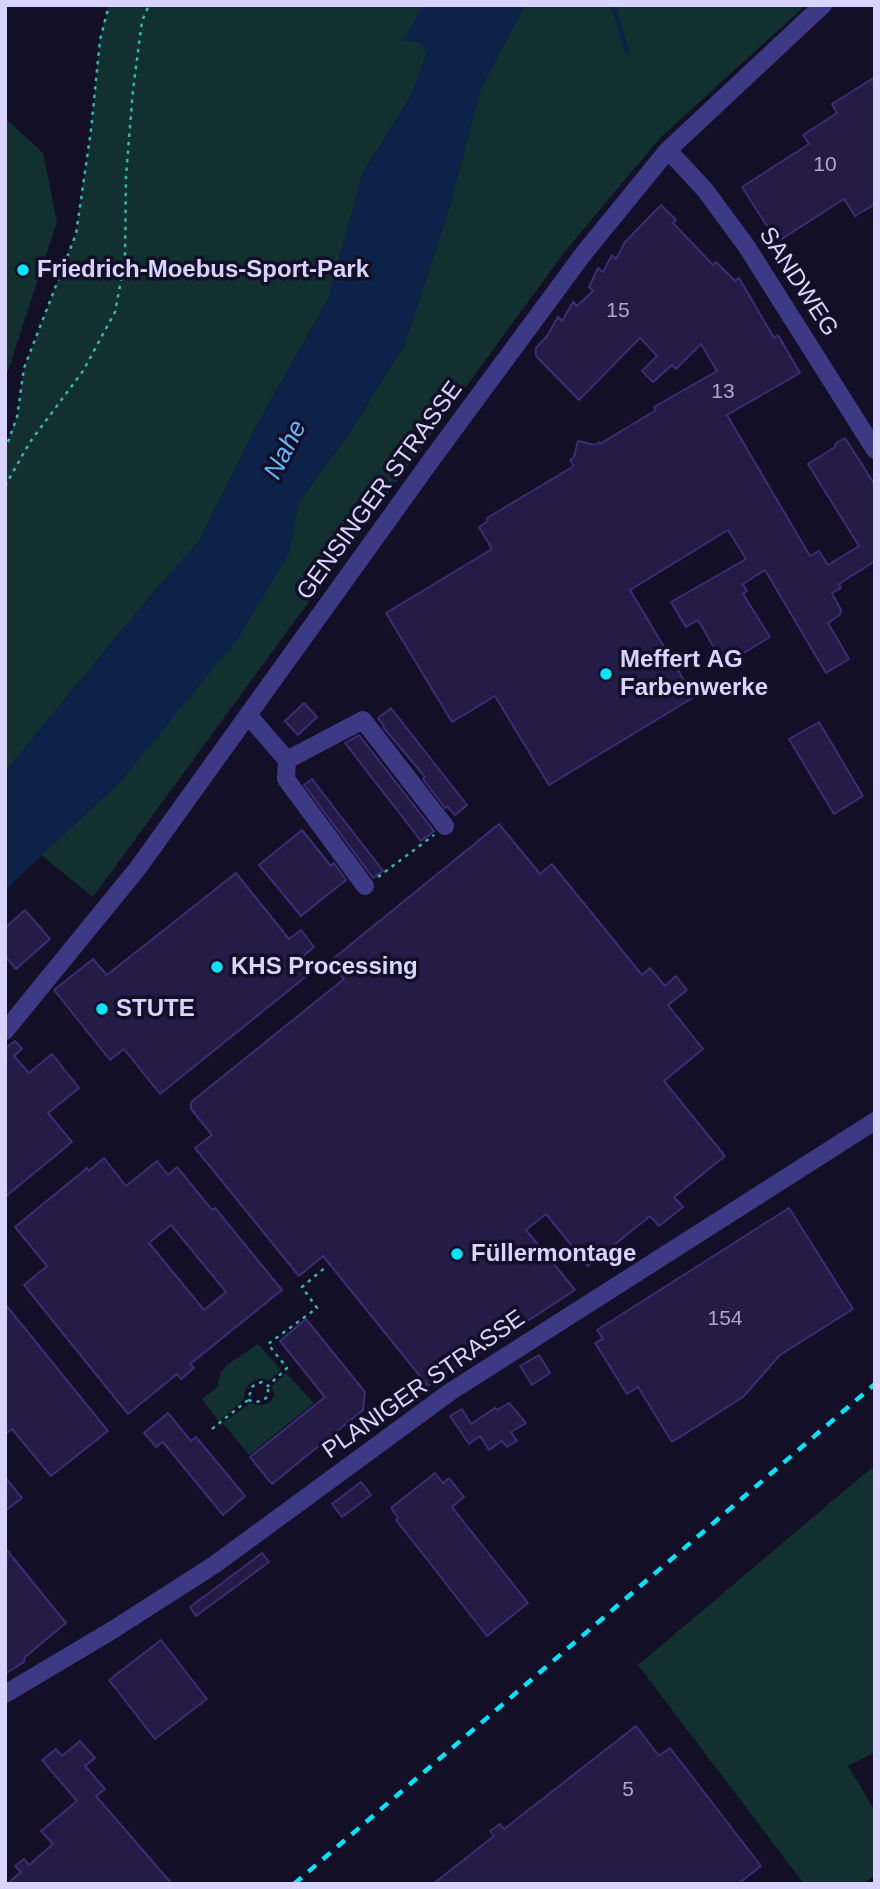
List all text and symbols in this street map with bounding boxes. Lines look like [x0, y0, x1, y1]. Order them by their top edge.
house number: 10 [813, 152, 837, 178]
street label: SANDWEG [752, 222, 844, 342]
place label: Friedrich-Moebus-Sport-Park [37, 256, 369, 284]
marker: Friedrich-Moebus-Sport-Park [15, 262, 31, 278]
house number: 15 [606, 298, 630, 324]
street label: GENSINGER STRASSE [291, 376, 469, 606]
house number: 13 [711, 379, 735, 405]
water label: Nahe [258, 415, 314, 485]
place label: Meffert AG Farbenwerke [620, 646, 768, 702]
marker: Meffert AG Farbenwerke [598, 666, 614, 682]
place label: KHS Processing [231, 953, 418, 981]
marker: KHS Processing [209, 959, 225, 975]
place label: STUTE [116, 995, 195, 1023]
marker: STUTE [94, 1001, 110, 1017]
place label: Füllermontage [471, 1240, 636, 1268]
marker: Füllermontage [449, 1246, 465, 1262]
street label: PLANIGER STRASSE [317, 1304, 531, 1466]
house number: 154 [707, 1306, 743, 1332]
house number: 5 [622, 1777, 634, 1803]

